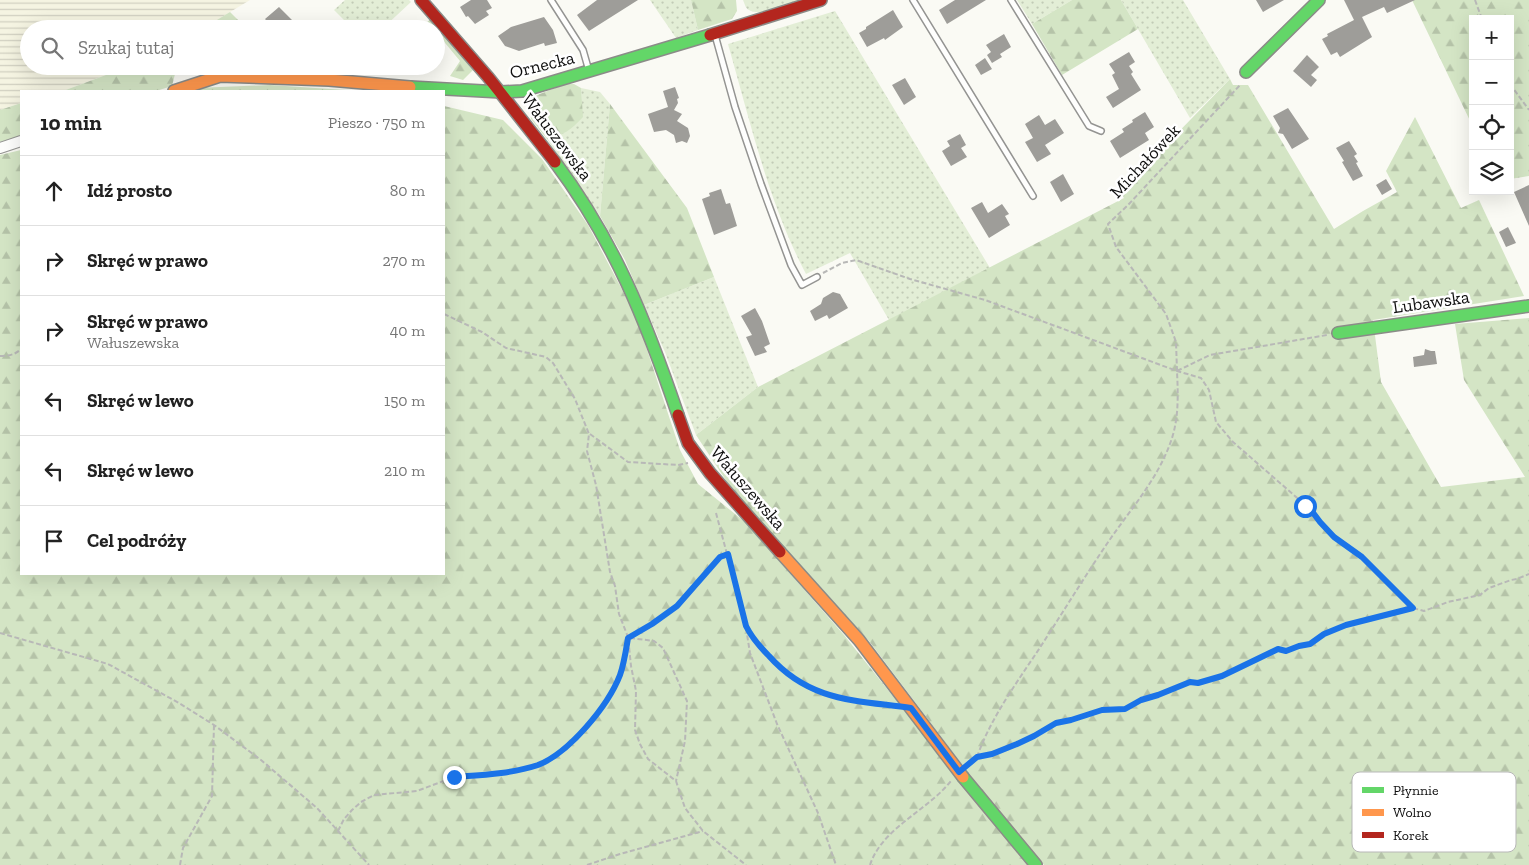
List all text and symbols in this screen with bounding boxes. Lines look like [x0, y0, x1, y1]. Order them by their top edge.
map controls [1469, 15, 1514, 195]
button: + [1469, 15, 1514, 60]
search box [20, 20, 445, 75]
icon: search [38, 34, 66, 62]
text: Szukaj tutaj [78, 36, 174, 59]
street label: Ornecka [507, 46, 577, 84]
button: − [1469, 60, 1514, 105]
street label: Wałuszewska [517, 89, 597, 185]
button: locate [1469, 105, 1514, 150]
text: 10 min [40, 110, 102, 135]
text: Pieszo · 750 m [328, 113, 425, 132]
street label: Michałówek [1105, 119, 1185, 203]
button: layers [1469, 150, 1514, 195]
icon: ahead [40, 177, 68, 205]
text: Idź prosto [87, 179, 172, 202]
text: 80 m [390, 181, 425, 200]
icon: right [40, 247, 68, 275]
text: Skręć w prawo [87, 249, 208, 272]
text: 270 m [383, 251, 425, 270]
street label: Lubawska [1391, 286, 1471, 318]
text: Skręć w prawo [87, 310, 208, 333]
icon: right [40, 317, 68, 345]
text: 40 m [390, 321, 425, 340]
text: Wałuszewska [87, 333, 179, 352]
icon: left [40, 387, 68, 415]
text: Skręć w lewo [87, 389, 194, 412]
text: 150 m [384, 391, 425, 410]
street label: Wałuszewska [706, 442, 791, 535]
icon: left [40, 457, 68, 485]
text: Skręć w lewo [87, 459, 194, 482]
text: 210 m [384, 461, 425, 480]
route start [1294, 495, 1317, 518]
icon: arrive [40, 527, 68, 555]
text: Cel podróży [87, 529, 186, 552]
route end [443, 766, 466, 789]
legend [1352, 772, 1516, 852]
text: Płynnie [1393, 782, 1439, 799]
text: Wolno [1393, 804, 1432, 821]
text: Korek [1393, 827, 1429, 844]

